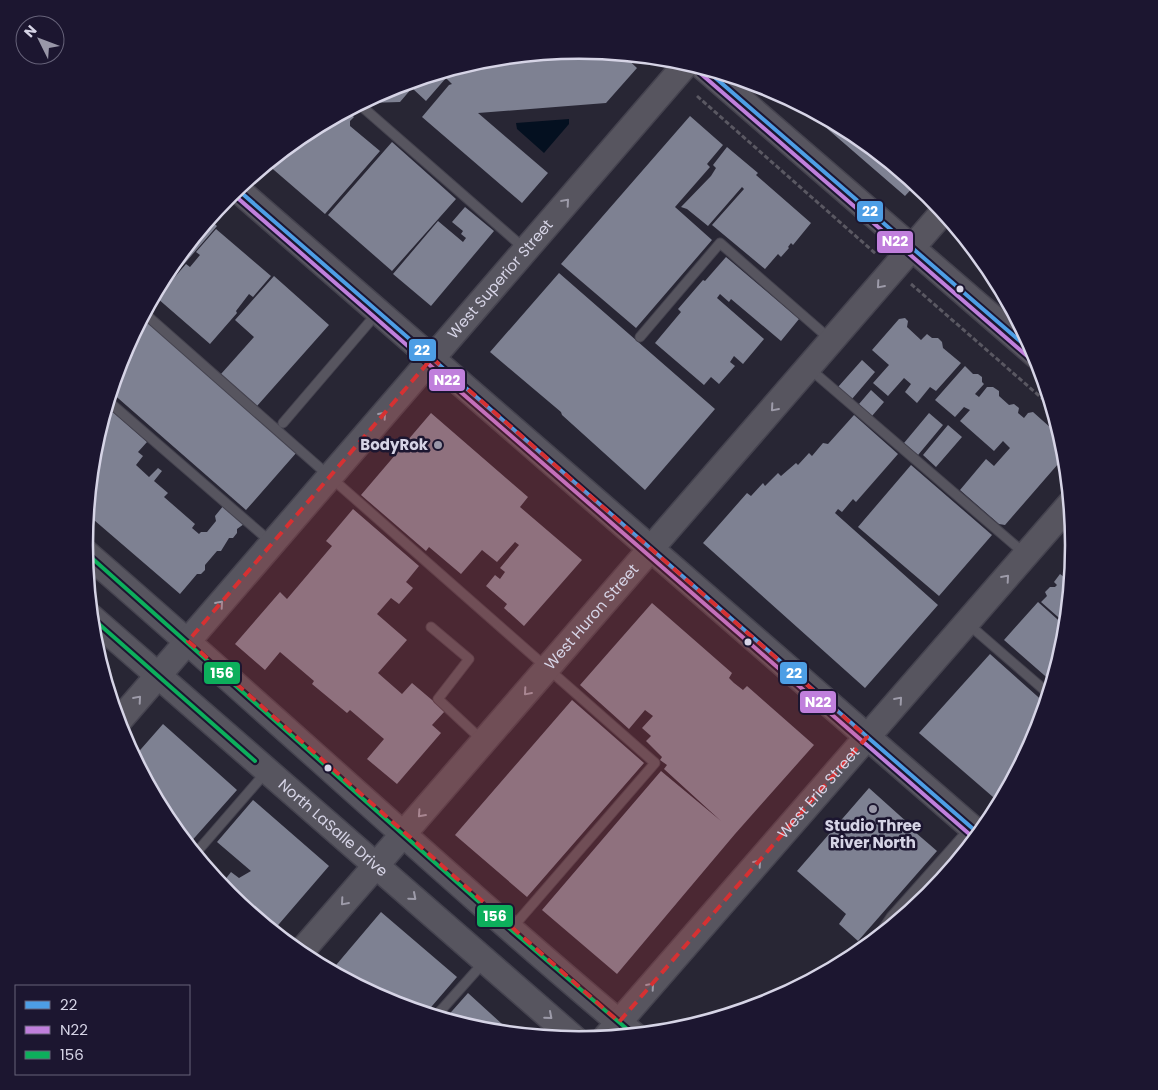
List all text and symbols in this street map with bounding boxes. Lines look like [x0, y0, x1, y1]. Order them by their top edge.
north arrow [15, 15, 65, 65]
text: N [19, 21, 41, 42]
one-way arrow [561, 199, 569, 208]
line badge: 22 [856, 200, 884, 223]
text: 22 [862, 201, 878, 221]
street label: West Superior Street [442, 215, 557, 343]
line badge: N22 [876, 230, 914, 254]
text: N22 [882, 231, 908, 251]
one-way arrow [877, 280, 886, 289]
unlabelled marker [955, 284, 965, 294]
line badge: 22 [408, 338, 437, 362]
text: 22 [414, 340, 430, 360]
line badge: N22 [428, 368, 466, 392]
text: N22 [434, 370, 460, 390]
one-way arrow [771, 402, 779, 411]
one-way arrow [377, 412, 386, 421]
place label: BodyRok [360, 434, 429, 455]
marker: BodyRok [432, 439, 444, 451]
street label: West Huron Street [539, 559, 643, 674]
one-way arrow [1000, 574, 1009, 583]
one-way arrow [214, 601, 223, 610]
unlabelled marker [743, 637, 753, 647]
line badge: 156 [203, 661, 241, 685]
line badge: 22 [779, 661, 808, 685]
text: 156 [210, 663, 234, 683]
text: 22 [786, 663, 802, 683]
one-way arrow [524, 686, 533, 695]
line badge: N22 [799, 690, 837, 714]
text: N22 [805, 692, 831, 712]
one-way arrow [132, 696, 141, 705]
one-way arrow [894, 697, 903, 706]
street label: West Erie Street [772, 742, 864, 843]
unlabelled marker [323, 763, 333, 773]
street label: North LaSalle Drive [274, 774, 392, 881]
marker: Studio Three River North [867, 803, 879, 815]
one-way arrow [417, 809, 426, 818]
place label: Studio Three River North [825, 815, 921, 853]
one-way arrow [752, 860, 761, 869]
one-way arrow [407, 892, 416, 901]
one-way arrow [341, 897, 350, 906]
line badge: 156 [476, 904, 514, 928]
text: 156 [483, 906, 507, 926]
one-way arrow [646, 982, 655, 991]
legend [15, 985, 190, 1075]
text: 22 [60, 994, 77, 1015]
one-way arrow [543, 1010, 552, 1019]
text: N22 [60, 1019, 88, 1040]
text: 156 [60, 1044, 84, 1065]

